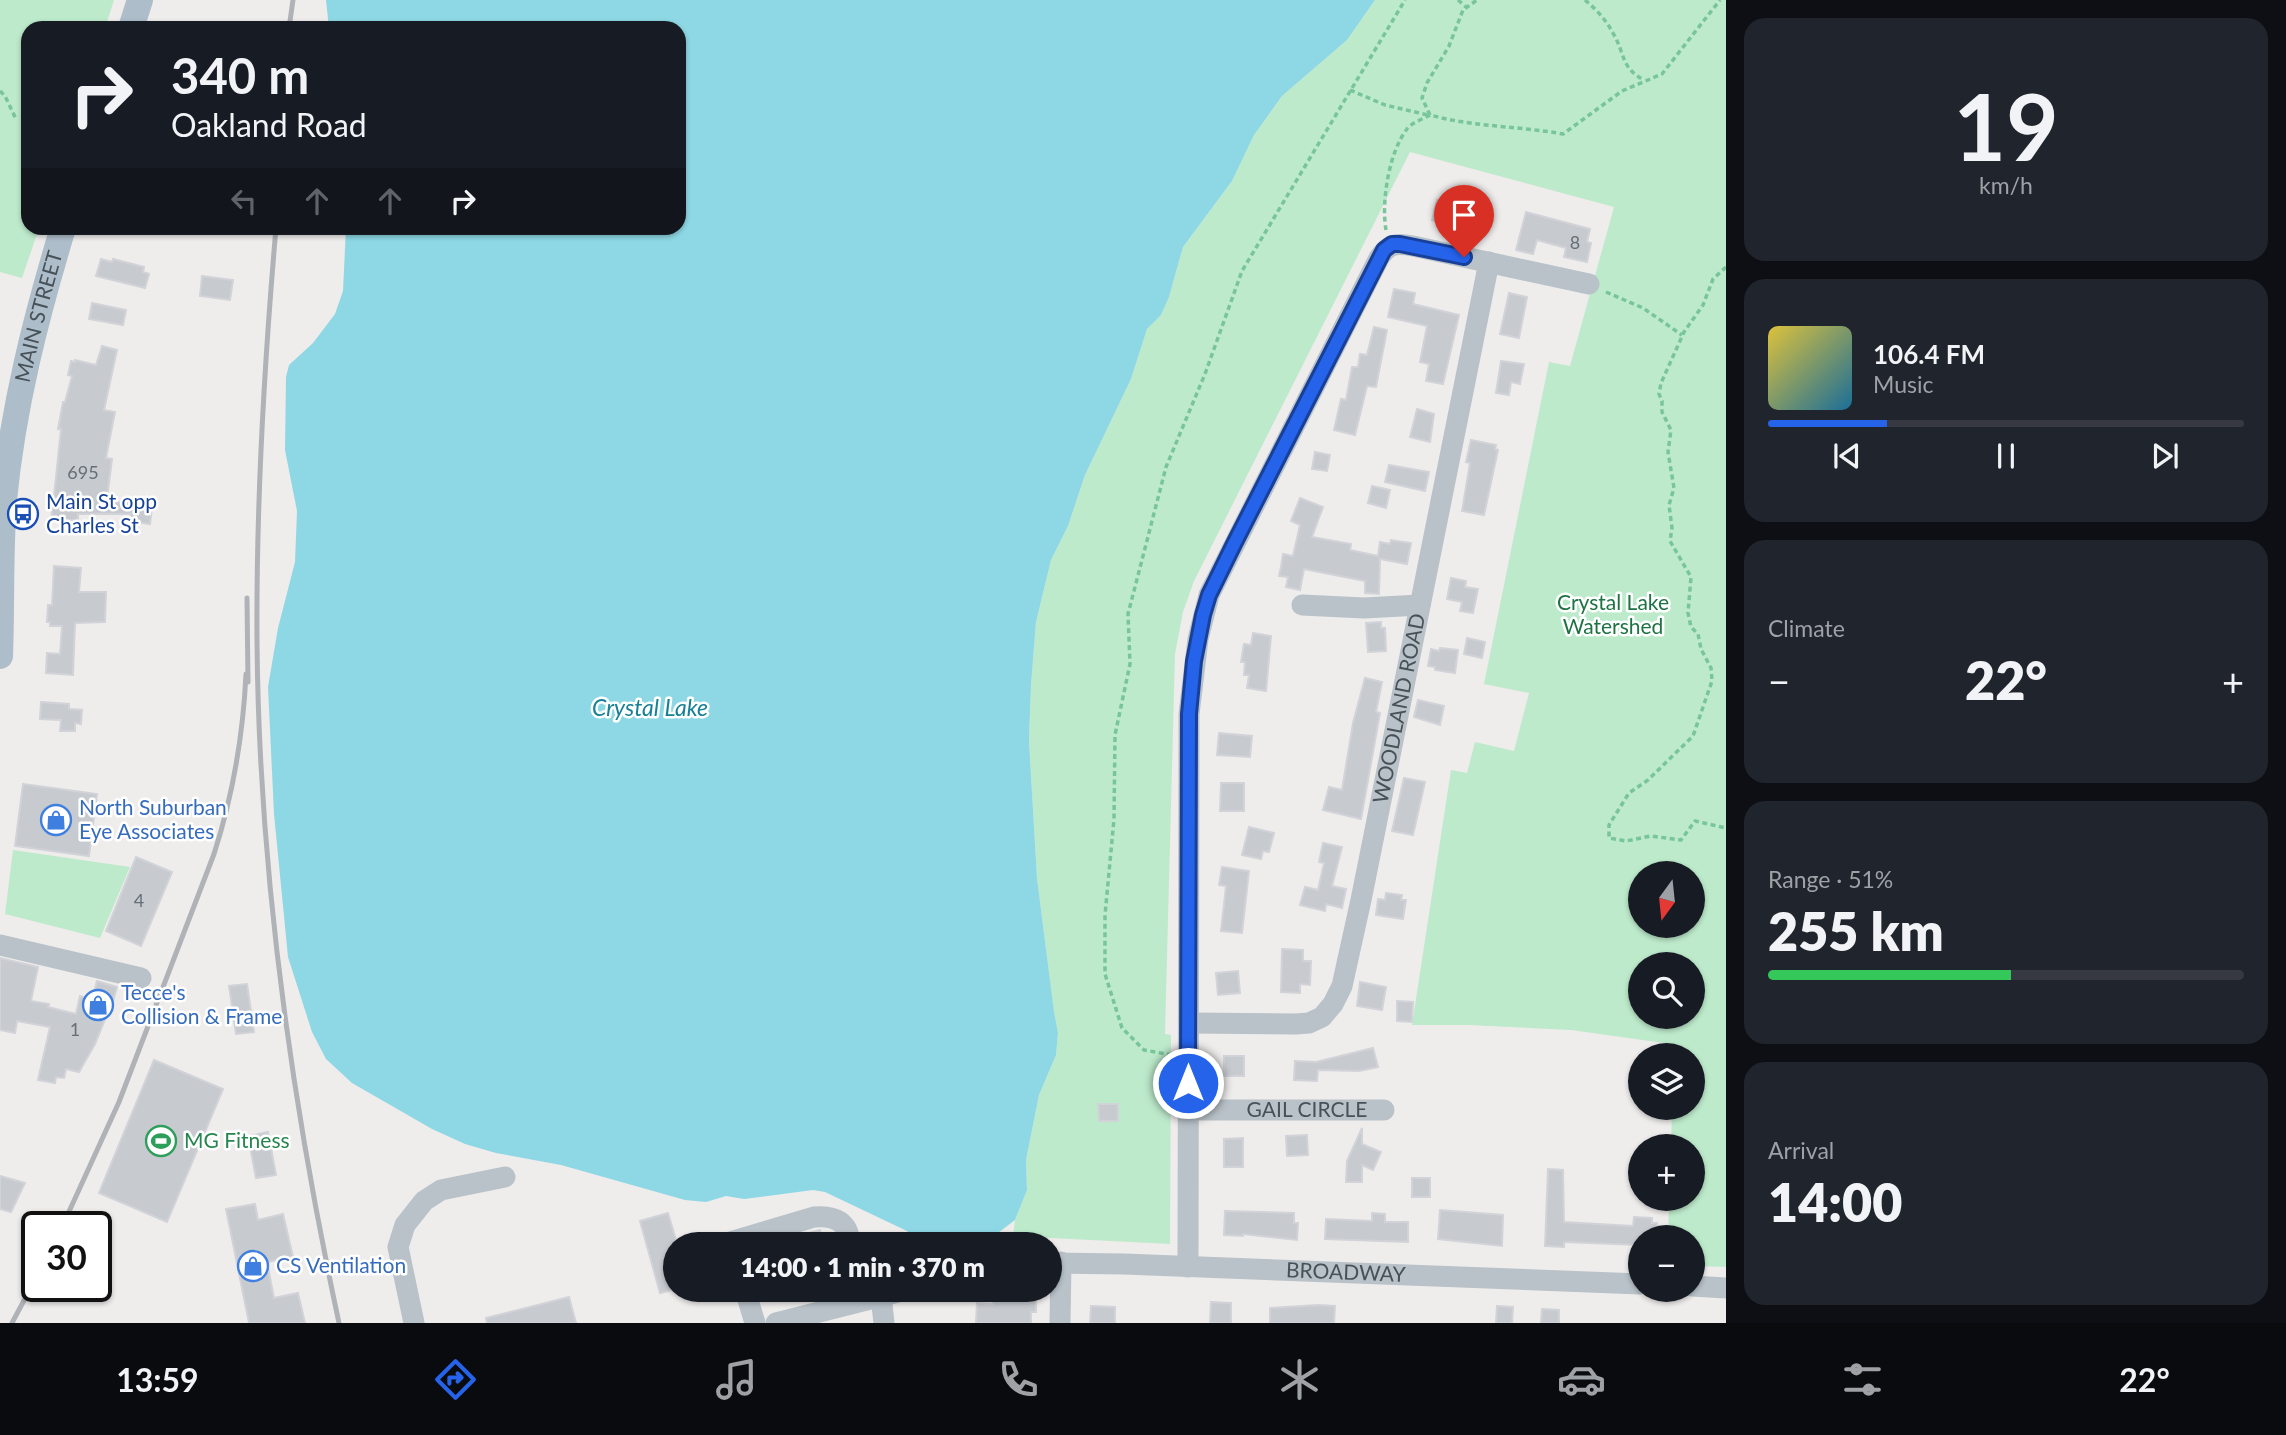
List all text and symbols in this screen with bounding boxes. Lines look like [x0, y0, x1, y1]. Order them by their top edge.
text: 340 m [171, 46, 309, 104]
icon: right [56, 49, 147, 140]
text: 19 [1953, 71, 2059, 180]
text: Oakland Road [171, 105, 367, 144]
text: km/h [1979, 171, 2033, 199]
icon: left [225, 182, 263, 220]
icon: ahead [298, 182, 336, 220]
icon: ahead [371, 182, 409, 220]
icon: right [444, 182, 482, 220]
pin [1434, 185, 1494, 257]
icon: arrive [1445, 196, 1483, 234]
house number: 8 [1570, 231, 1580, 253]
street label: MAIN STREET [9, 247, 67, 384]
text: 106.4 FM [1873, 338, 1985, 370]
text: Music [1873, 370, 1933, 398]
icon: previous [1828, 437, 1866, 475]
icon: pause [1987, 437, 2025, 475]
icon: next [2146, 437, 2184, 475]
house number: 695 [67, 461, 99, 483]
place label: Main St opp Charles St [46, 488, 157, 537]
bus stop icon: Main St opp Charles St [6, 497, 40, 531]
park label: Crystal Lake Watershed [1557, 589, 1669, 638]
street label: WOODLAND ROAD [1367, 611, 1429, 805]
text: Climate [1768, 614, 1845, 642]
text: 22° [1965, 649, 2047, 711]
text: − [1768, 658, 1790, 704]
text: + [2222, 658, 2244, 704]
water label: Crystal Lake [592, 693, 708, 721]
place label: North Suburban Eye Associates [79, 794, 227, 843]
shop icon: North Suburban Eye Associates [39, 803, 73, 837]
north arrow [1628, 861, 1704, 938]
map controls [1628, 861, 1705, 1302]
text: Range · 51% [1768, 865, 1893, 893]
house number: 4 [134, 889, 144, 911]
text: 255 km [1768, 900, 1944, 962]
button: search [1628, 952, 1705, 1029]
place label: Tecce's Collision & Frame [121, 979, 282, 1028]
shop icon: Tecce's Collision & Frame [81, 988, 115, 1022]
house number: 1 [70, 1018, 80, 1040]
button: layers [1628, 1043, 1705, 1120]
position arrow [1151, 1046, 1225, 1120]
street label: GAIL CIRCLE [1247, 1096, 1367, 1121]
sports icon: MG Fitness [144, 1124, 178, 1158]
place label: MG Fitness [184, 1127, 290, 1152]
button: + [1628, 1134, 1705, 1211]
text: Arrival [1768, 1136, 1834, 1164]
text: 14:00 [1768, 1171, 1902, 1233]
speed limit sign: 30 [21, 1211, 112, 1302]
button: − [1628, 1225, 1705, 1302]
shop icon: CS Ventilation [236, 1249, 270, 1283]
text: 14:00 · 1 min · 370 m [740, 1251, 985, 1283]
place label: CS Ventilation [276, 1252, 406, 1277]
street label: BROADWAY [1286, 1256, 1407, 1286]
icon: directions [431, 1355, 480, 1404]
icon: music [712, 1355, 761, 1404]
icon: phone [994, 1355, 1043, 1404]
icon: climate [1275, 1355, 1324, 1404]
icon: car [1557, 1355, 1606, 1404]
icon: filters [1838, 1355, 1887, 1404]
text: 13:59 [116, 1360, 199, 1399]
text: 22° [2119, 1360, 2170, 1399]

